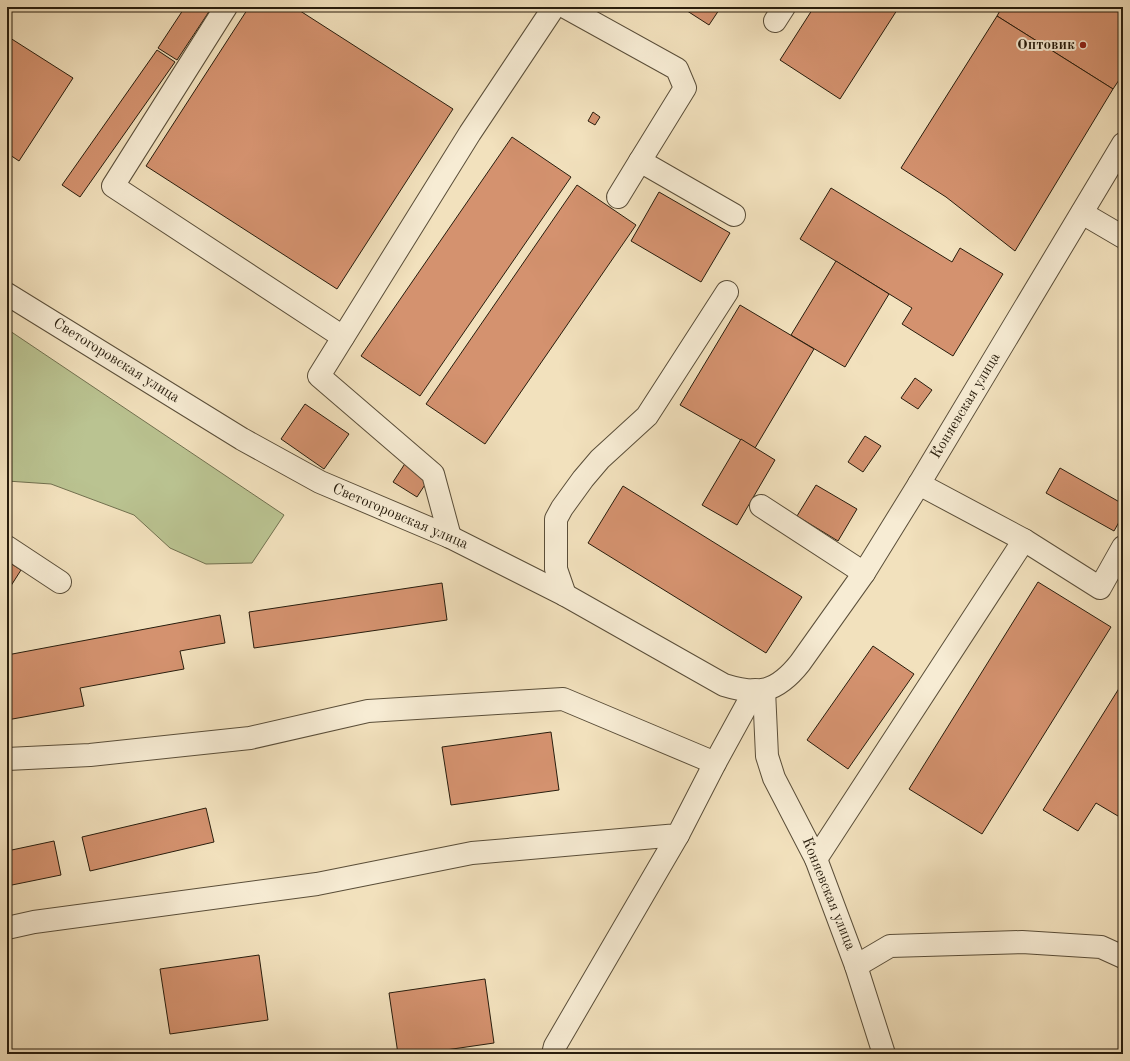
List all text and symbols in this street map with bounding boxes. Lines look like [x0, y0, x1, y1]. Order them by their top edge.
place label: Оптовик [1017, 38, 1075, 53]
marker: Оптовик [1078, 40, 1088, 50]
street label: Светогоровская улица [50, 316, 182, 406]
street label: Коняевская улица [929, 350, 1004, 461]
street label: Светогоровская улица [330, 482, 471, 553]
street label: Коняевская улица [799, 835, 858, 953]

